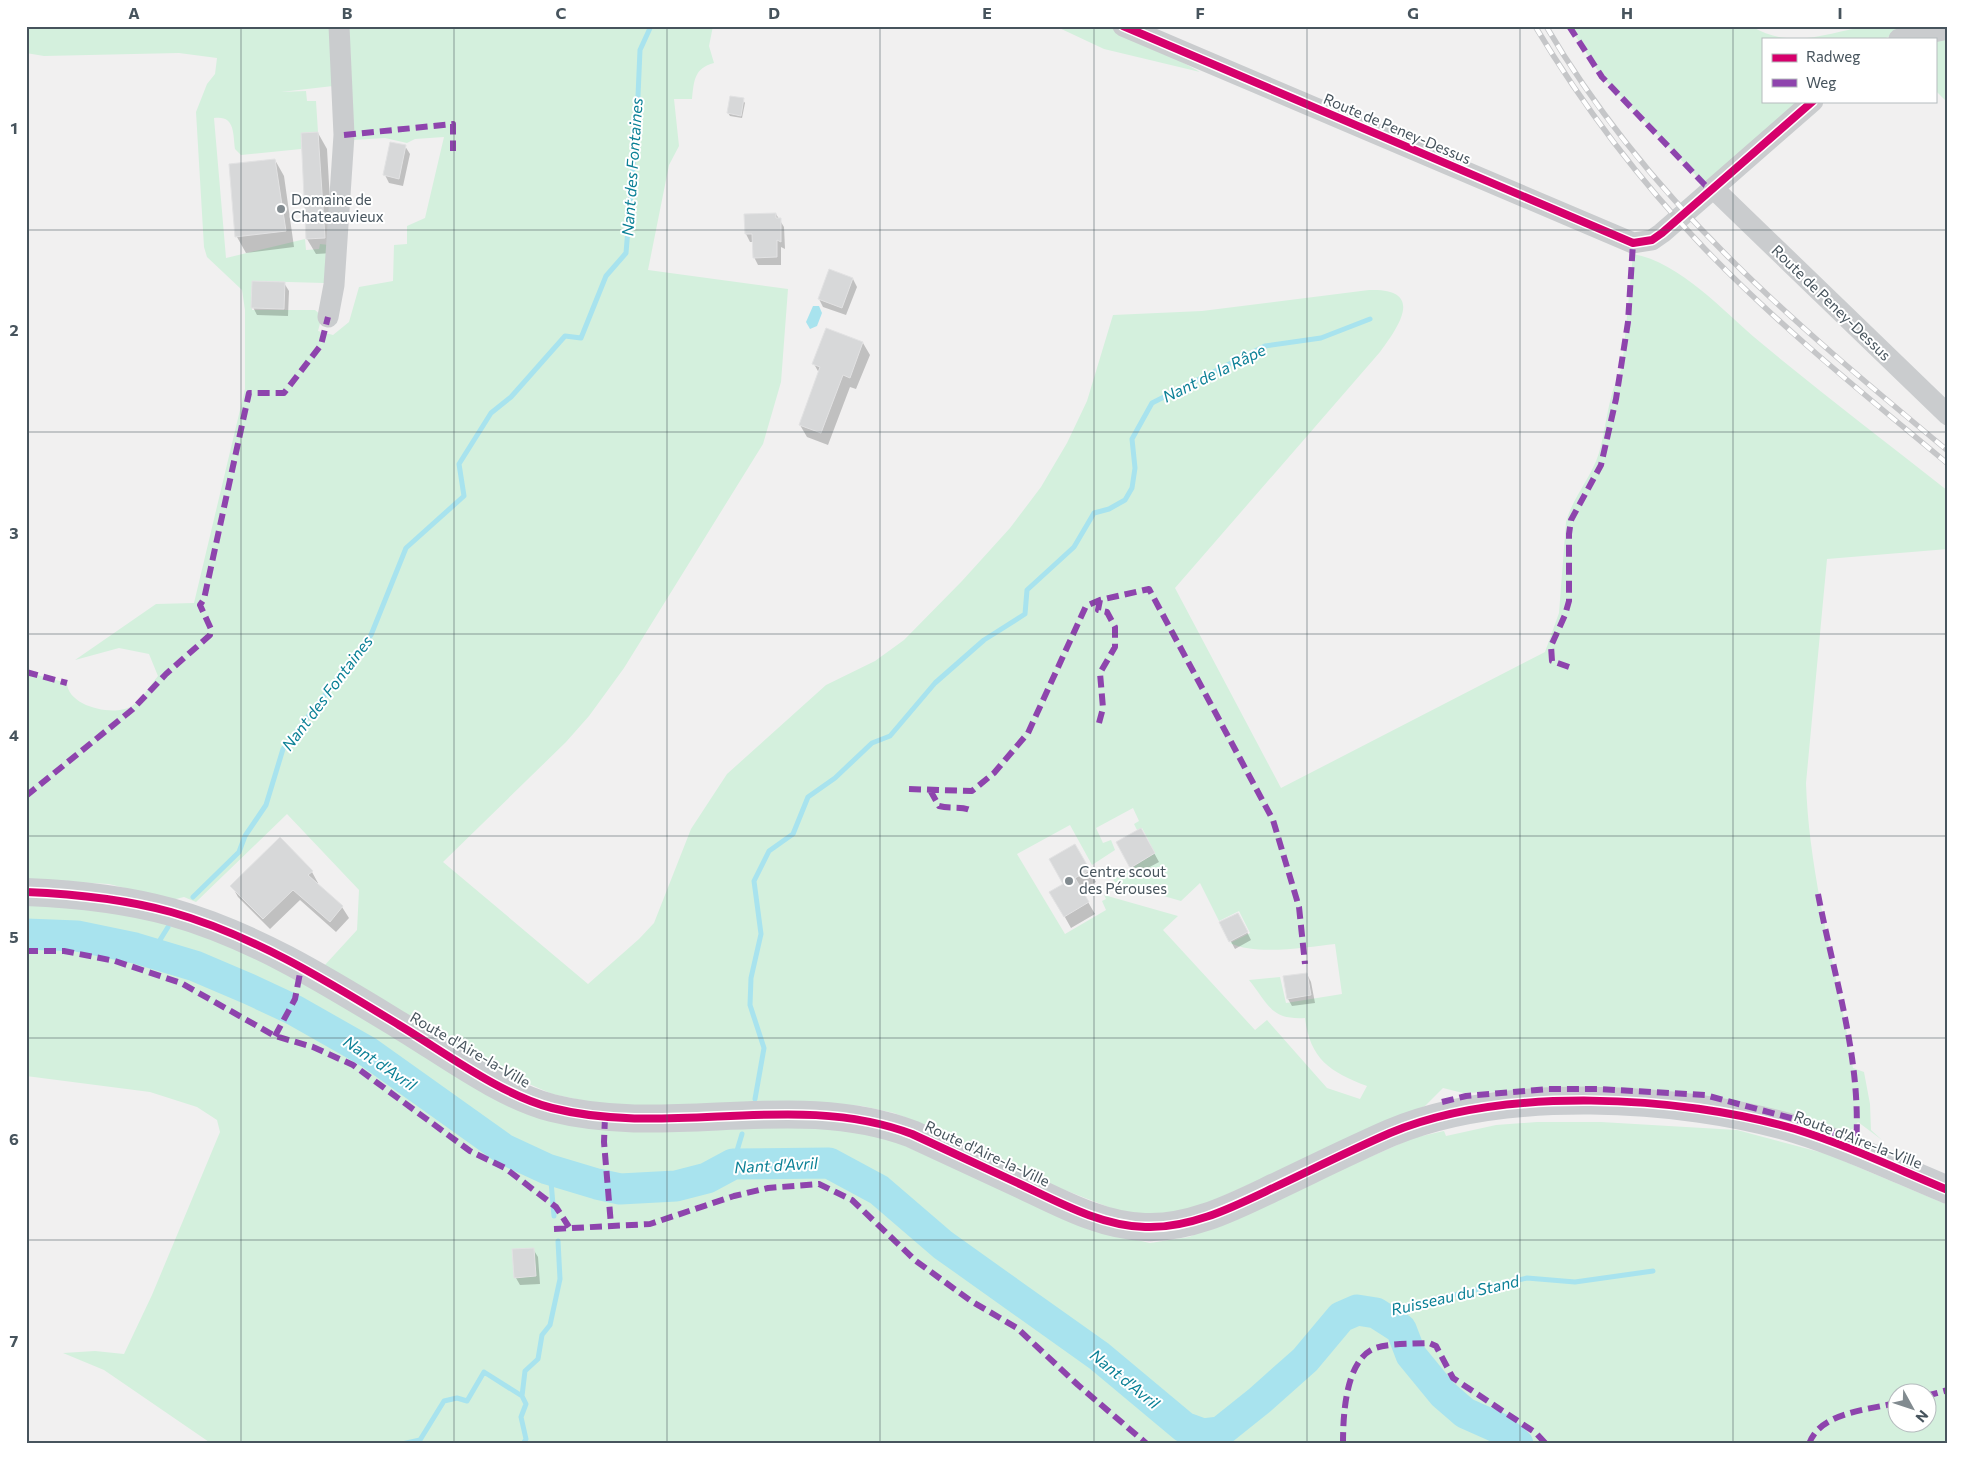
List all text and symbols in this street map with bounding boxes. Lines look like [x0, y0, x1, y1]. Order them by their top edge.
text: A [128, 3, 140, 22]
text: B [342, 3, 353, 22]
text: C [556, 3, 567, 22]
text: D [768, 3, 780, 22]
text: E [982, 3, 992, 22]
text: F [1195, 3, 1205, 22]
text: G [1407, 3, 1419, 22]
text: H [1621, 3, 1633, 22]
text: I [1837, 3, 1843, 22]
legend [1762, 38, 1936, 102]
text: Radweg [1806, 47, 1860, 65]
text: Weg [1806, 73, 1836, 91]
street label: Route de Peney-Dessus [1321, 89, 1474, 167]
water label: Nant des Fontaines [617, 97, 646, 237]
text: 1 [10, 118, 18, 137]
place label: Domaine de Chateauvieux [291, 190, 384, 225]
marker: Domaine de Chateauvieux [275, 203, 287, 215]
street label: Route de Peney-Dessus [1768, 241, 1895, 364]
text: 2 [9, 320, 19, 339]
water label: Nant de la Râpe [1159, 339, 1269, 406]
text: 3 [9, 523, 19, 542]
water label: Nant des Fontaines [277, 632, 376, 754]
text: 4 [9, 725, 19, 744]
place label: Centre scout des Pérouses [1079, 862, 1167, 897]
marker: Centre scout des Pérouses [1063, 875, 1075, 887]
text: 5 [9, 927, 19, 946]
street label: Route d'Aire-la-Ville [407, 1007, 534, 1091]
water label: Nant d'Avril [340, 1031, 421, 1094]
street label: Route d'Aire-la-Ville [1792, 1106, 1925, 1172]
street label: Route d'Aire-la-Ville [922, 1116, 1053, 1190]
text: 6 [9, 1129, 19, 1148]
water label: Nant d'Avril [734, 1153, 819, 1176]
water label: Ruisseau du Stand [1389, 1270, 1521, 1318]
text: 7 [10, 1331, 19, 1350]
water label: Nant d'Avril [1087, 1345, 1165, 1413]
north arrow [1886, 1382, 1936, 1432]
text: N [1912, 1407, 1932, 1426]

